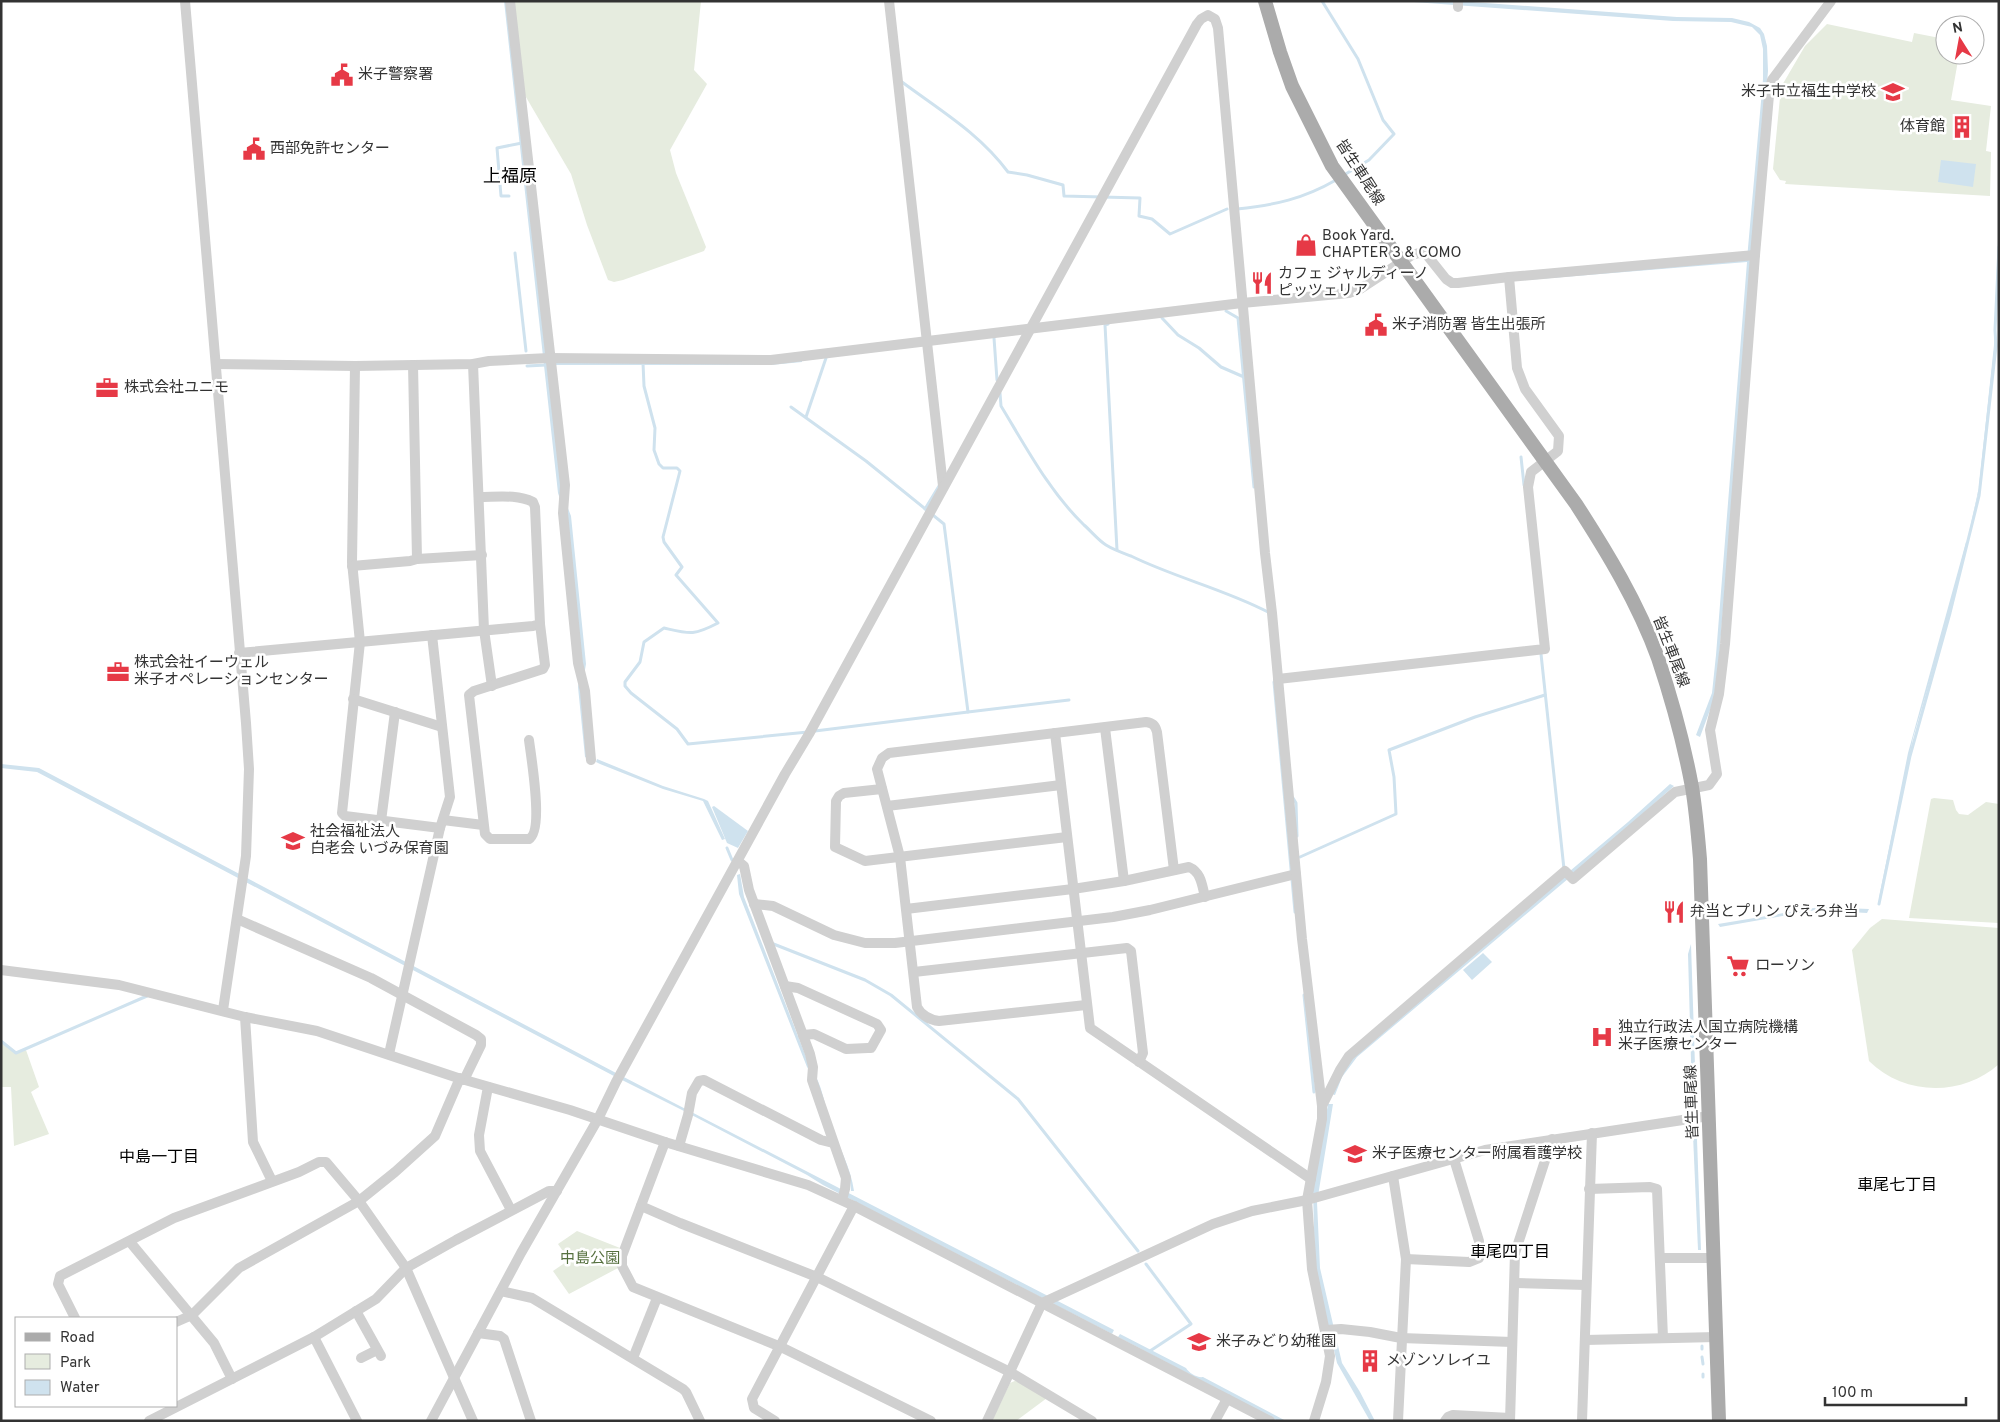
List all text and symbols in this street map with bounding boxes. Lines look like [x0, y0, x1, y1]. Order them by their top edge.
north arrow [1935, 15, 1985, 65]
text: N [1951, 19, 1964, 38]
public building icon: 米子警察署 [329, 62, 355, 88]
place label: 米子警察署 [358, 66, 433, 85]
school or university icon: 米子市立福生中学校 [1880, 79, 1906, 105]
place label: 米子市立福生中学校 [1741, 83, 1876, 102]
building icon: 体育館 [1949, 114, 1975, 140]
place label: 体育館 [1900, 118, 1945, 137]
public building icon: 西部免許センター [241, 136, 267, 162]
street label: 皆生車尾線 [1331, 136, 1387, 210]
place label: 西部免許センター [270, 140, 390, 159]
district label: 上福原 [483, 166, 537, 189]
place label: Book Yard. CHAPTER 3 & COMO [1322, 227, 1462, 263]
shop icon: Book Yard. CHAPTER 3 & COMO [1293, 232, 1319, 258]
place label: カフェ ジャルディーノ ピッツェリア [1278, 265, 1429, 301]
restaurant icon: カフェ ジャルディーノ ピッツェリア [1249, 270, 1275, 296]
public building icon: 米子消防署 皆生出張所 [1363, 312, 1389, 338]
place label: 米子消防署 皆生出張所 [1392, 316, 1546, 335]
office icon: 株式会社ユニモ [94, 375, 120, 401]
place label: 株式会社ユニモ [124, 379, 229, 398]
street label: 皆生車尾線 [1648, 614, 1692, 690]
place label: 株式会社イーウェル 米子オペレーションセンター [134, 654, 329, 690]
office icon: 株式会社イーウェル 米子オペレーションセンター [105, 659, 131, 685]
place label: 社会福祉法人 白老会 いづみ保育園 [310, 823, 449, 859]
school or university icon: 社会福祉法人 白老会 いづみ保育園 [280, 828, 306, 854]
restaurant icon: 弁当とプリン ぴえろ弁当 [1661, 899, 1687, 925]
place label: 弁当とプリン ぴえろ弁当 [1690, 903, 1859, 922]
supermarket icon: ローソン [1725, 953, 1751, 979]
place label: ローソン [1755, 957, 1815, 976]
place label: 独立行政法人国立病院機構 米子医療センター [1618, 1018, 1798, 1055]
hospital icon: 独立行政法人国立病院機構 米子医療センター [1589, 1024, 1615, 1050]
street label: 皆生車尾線 [1682, 1064, 1704, 1140]
school or university icon: 米子医療センター附属看護学校 [1342, 1141, 1368, 1167]
place label: 米子医療センター附属看護学校 [1372, 1144, 1582, 1164]
district label: 中島一丁目 [119, 1148, 199, 1168]
district label: 車尾七丁目 [1857, 1176, 1937, 1196]
district label: 車尾四丁目 [1470, 1243, 1550, 1263]
park label: 中島公園 [560, 1250, 620, 1269]
legend [15, 1317, 178, 1407]
text: Road [60, 1329, 95, 1348]
school or university icon: 米子みどり幼稚園 [1186, 1329, 1212, 1355]
place label: 米子みどり幼稚園 [1216, 1333, 1336, 1352]
building icon: メゾンソレイユ [1357, 1348, 1383, 1374]
place label: メゾンソレイユ [1386, 1352, 1491, 1371]
text: Park [60, 1354, 91, 1373]
scale bar [1825, 1374, 1966, 1406]
text: Water [60, 1379, 100, 1398]
text: 100 m [1832, 1384, 1873, 1403]

